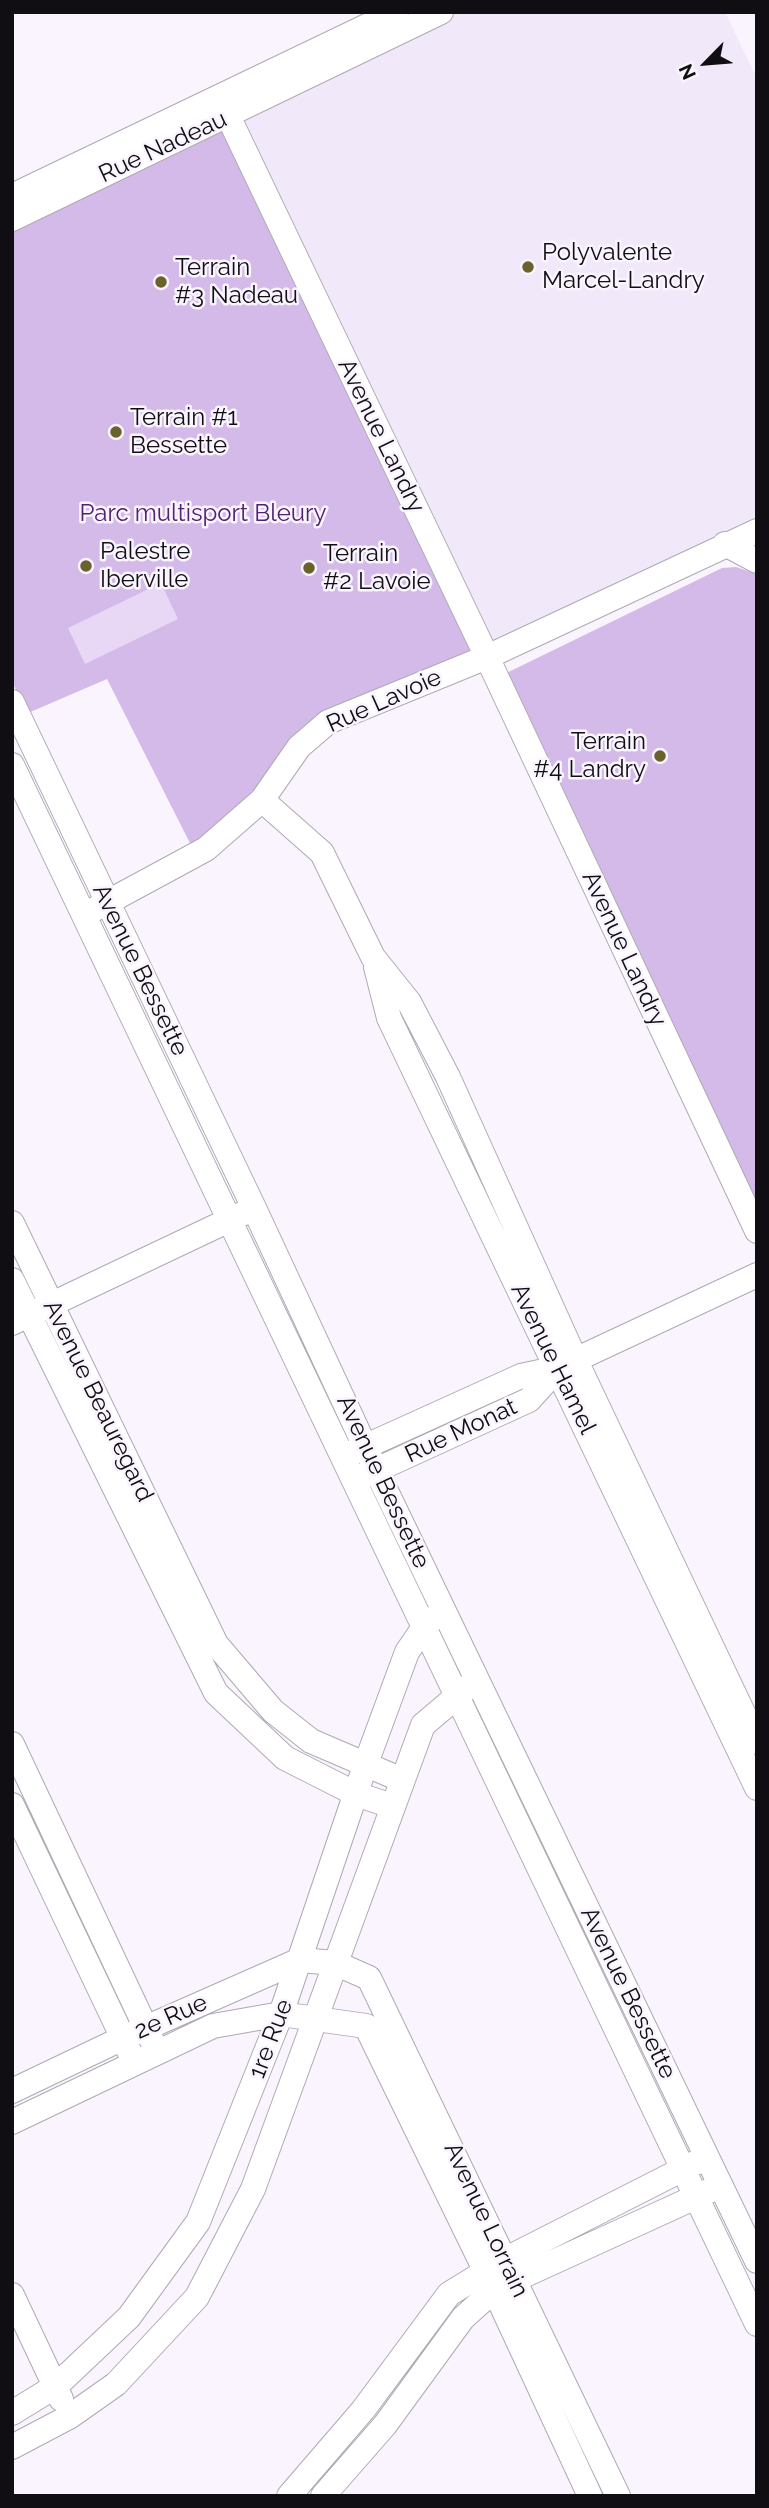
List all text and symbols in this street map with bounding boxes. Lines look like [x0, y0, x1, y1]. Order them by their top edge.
north arrow [671, 28, 741, 98]
text: N [674, 61, 700, 83]
street label: Rue Nadeau [94, 105, 232, 189]
place label: Polyvalente Marcel-Landry [542, 239, 705, 295]
place label: Terrain #3 Nadeau [175, 254, 298, 310]
marker: Polyvalente Marcel-Landry [520, 259, 536, 275]
marker: Terrain #3 Nadeau [153, 274, 169, 290]
street label: Avenue Landry [331, 354, 431, 518]
place label: Terrain #1 Bessette [130, 404, 238, 460]
marker: Terrain #1 Bessette [108, 424, 124, 440]
park label: Parc multisport Bleury [80, 500, 326, 528]
place label: Palestre Iberville [100, 538, 190, 594]
place label: Terrain #2 Lavoie [323, 540, 431, 596]
marker: Palestre Iberville [78, 558, 94, 574]
marker: Terrain #2 Lavoie [301, 560, 317, 576]
street label: Rue Lavoie [322, 663, 446, 739]
place label: Terrain #4 Landry [533, 728, 646, 784]
marker: Terrain #4 Landry [652, 748, 668, 764]
street label: Avenue Landry [575, 867, 673, 1031]
street label: Avenue Bessette [86, 879, 194, 1061]
street label: Avenue Hamel [504, 1279, 602, 1439]
street label: Avenue Beauregard [37, 1295, 159, 1507]
street label: Avenue Bessette [330, 1391, 436, 1573]
street label: Rue Monat [400, 1393, 522, 1469]
street label: Avenue Bessette [574, 1902, 682, 2084]
street label: 2e Rue [130, 1988, 212, 2046]
street label: 1re Rue [243, 1995, 299, 2083]
street label: Avenue Lorrain [438, 2138, 534, 2302]

